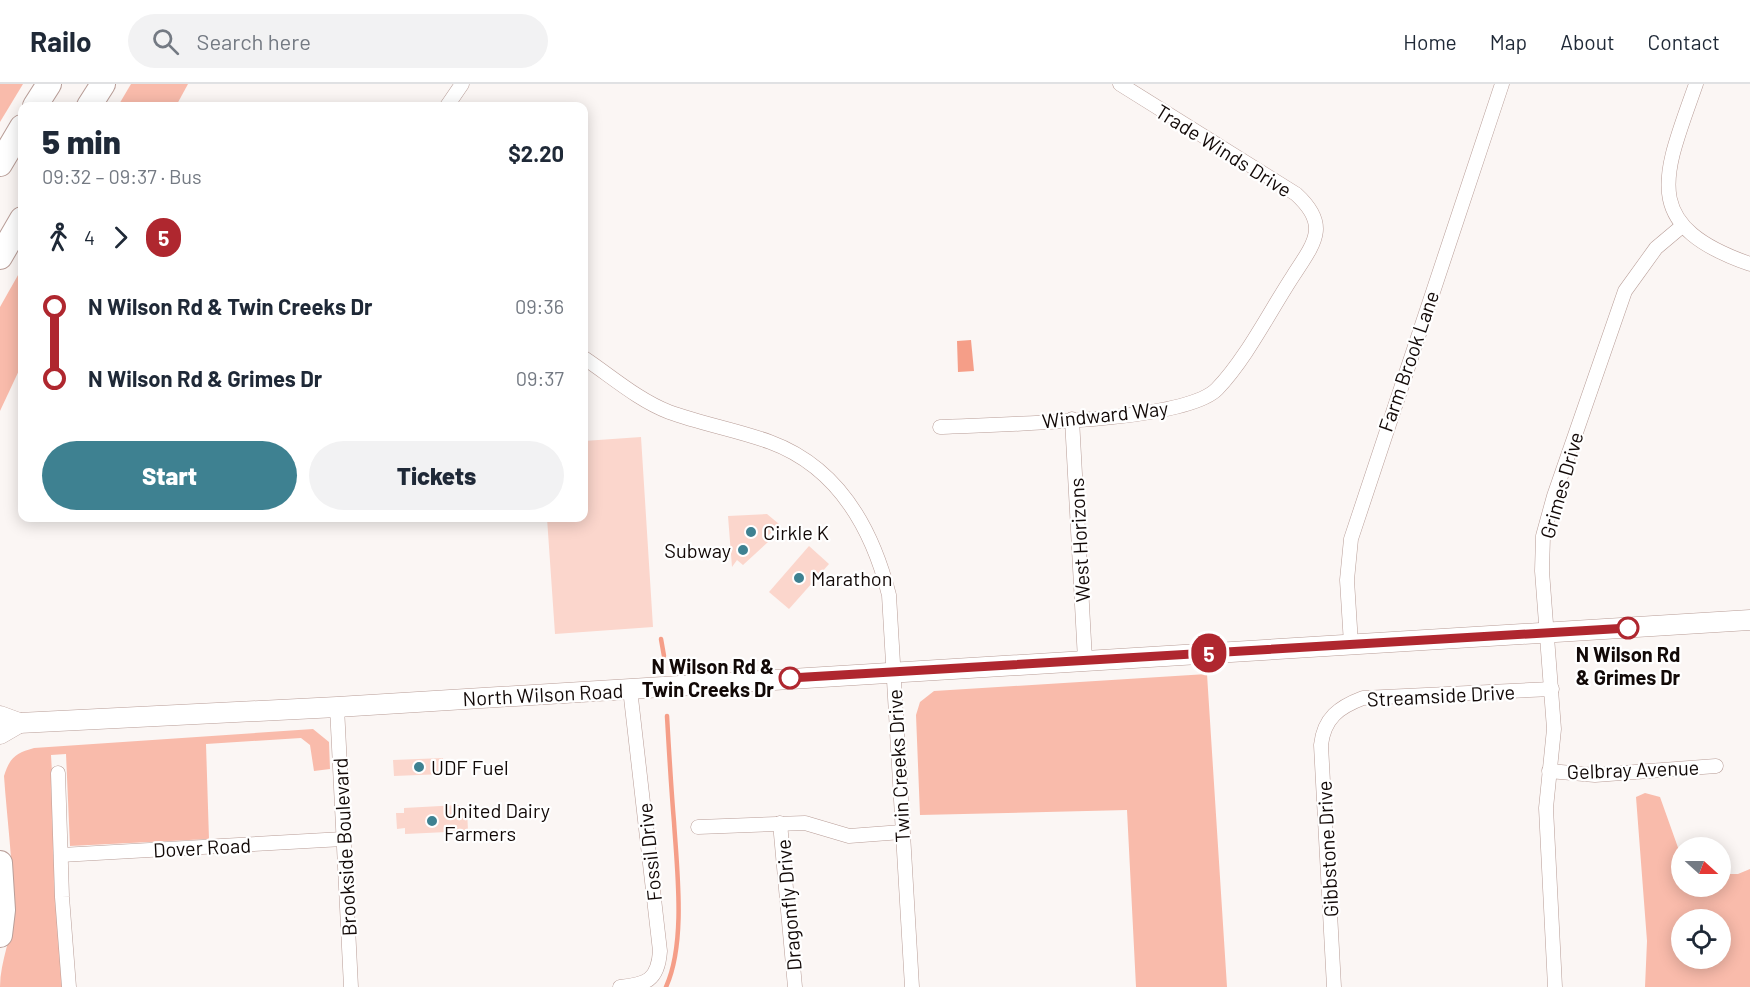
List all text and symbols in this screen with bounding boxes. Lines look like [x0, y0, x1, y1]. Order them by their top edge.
search box [128, 14, 548, 68]
text: Railo [30, 24, 92, 58]
icon: search [149, 25, 182, 58]
text: Search here [197, 28, 311, 54]
text: Home [1403, 29, 1457, 54]
text: Map [1490, 29, 1527, 54]
text: About [1560, 29, 1615, 54]
text: Contact [1648, 29, 1720, 54]
street label: Trade Winds Drive [1152, 99, 1296, 201]
text: 5 min [42, 121, 121, 161]
text: $2.20 [508, 140, 564, 166]
text: 09:32 – 09:37 · Bus [42, 164, 202, 188]
icon: walk [42, 221, 75, 254]
icon: forward [104, 221, 137, 254]
text: 4 [84, 225, 95, 249]
text: 5 [158, 225, 169, 250]
street label: Farm Brook Lane [1373, 288, 1443, 434]
text: N Wilson Rd & Twin Creeks Dr [88, 293, 373, 319]
text: 09:36 [515, 294, 564, 318]
text: N Wilson Rd & Grimes Dr [88, 365, 322, 391]
text: 09:37 [516, 366, 564, 390]
street label: Windward Way [1041, 395, 1169, 433]
street label: Grimes Drive [1534, 429, 1588, 541]
button: Start [42, 441, 297, 510]
button: Tickets [309, 441, 564, 510]
street label: West Horizons [1064, 477, 1094, 603]
place label: Cirkle K [763, 520, 829, 544]
marker: Cirkle K [744, 525, 758, 539]
place label: Subway [664, 538, 731, 562]
marker: Subway [736, 543, 750, 557]
place label: Marathon [811, 566, 893, 590]
marker: Marathon [792, 571, 806, 585]
marker: N Wilson Rd & Grimes Dr [1617, 617, 1639, 639]
line badge: 5 [1190, 634, 1228, 672]
text: 5 [1203, 641, 1215, 666]
place label: N Wilson Rd & Grimes Dr [1576, 642, 1681, 689]
place label: N Wilson Rd & Twin Creeks Dr [642, 654, 774, 701]
marker: N Wilson Rd & Twin Creeks Dr [779, 667, 801, 689]
street label: North Wilson Road [462, 678, 624, 710]
street label: Streamside Drive [1366, 679, 1516, 711]
street label: Twin Creeks Drive [882, 689, 914, 843]
place label: UDF Fuel [431, 755, 509, 779]
street label: Gelbray Avenue [1566, 755, 1700, 783]
street label: Brookside Boulevard [327, 757, 361, 937]
marker: UDF Fuel [412, 760, 426, 774]
street label: Gibbstone Drive [1311, 780, 1343, 918]
place label: United Dairy Farmers [444, 798, 550, 845]
street label: Fossil Drive [632, 802, 666, 902]
marker: United Dairy Farmers [425, 814, 439, 828]
street label: Dover Road [152, 832, 252, 862]
north arrow [1671, 837, 1731, 897]
map controls [1671, 837, 1731, 969]
street label: Dragonfly Drive [770, 838, 806, 972]
button: locate [1671, 909, 1731, 969]

